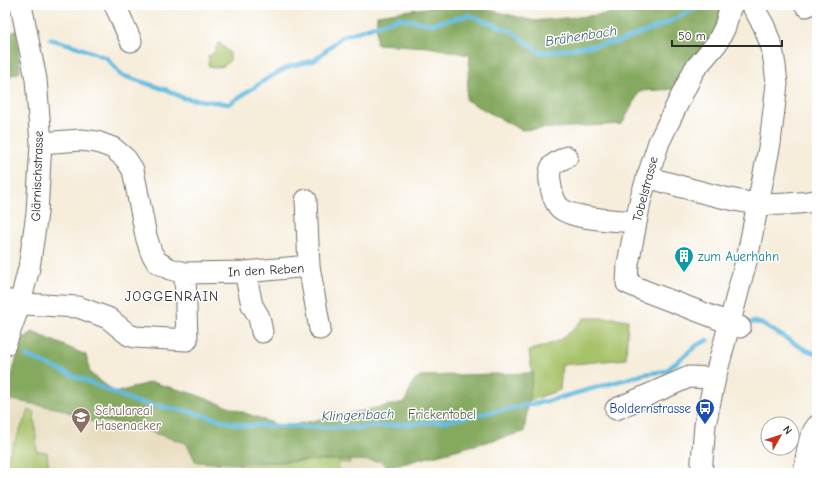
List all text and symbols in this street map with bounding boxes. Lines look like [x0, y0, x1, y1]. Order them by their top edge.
water label: Brähenbach [544, 22, 618, 50]
scale bar [672, 22, 782, 48]
text: 50 m [678, 29, 706, 43]
street label: Glärnischstrasse [28, 130, 46, 222]
street label: Tobelstrasse [629, 154, 661, 223]
building icon: zum Auerhahn [673, 245, 695, 273]
place label: zum Auerhahn [698, 249, 779, 264]
street label: In den Reben [227, 261, 305, 279]
district label: JOGGENRAIN [125, 288, 219, 305]
bus stop icon: Boldernstrasse [694, 397, 716, 425]
place label: Boldernstrasse [609, 401, 691, 416]
place label: Schulareal Hasenacker [95, 403, 162, 433]
water label: Klingenbach [321, 405, 395, 425]
school or university icon: Schulareal Hasenacker [70, 406, 92, 434]
park label: Frickentobel [408, 407, 476, 422]
north arrow [760, 416, 800, 456]
text: N [780, 423, 795, 437]

